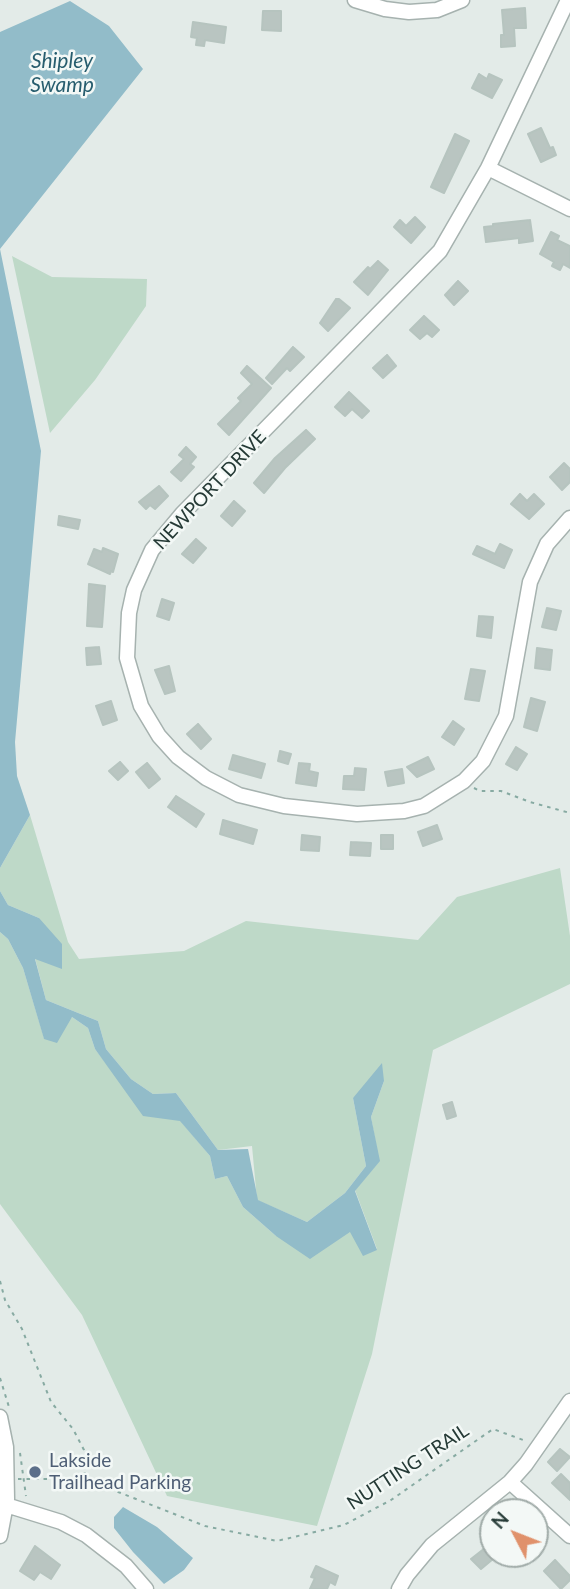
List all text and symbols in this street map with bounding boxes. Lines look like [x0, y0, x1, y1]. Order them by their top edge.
water label: Shipley Swamp [30, 48, 94, 98]
street label: NEWPORT DRIVE [149, 426, 271, 554]
street label: NUTTING TRAIL [343, 1419, 473, 1515]
place label: Lakside Trailhead Parking [49, 1450, 191, 1494]
marker: Lakside Trailhead Parking [27, 1464, 43, 1480]
north arrow [479, 1498, 549, 1568]
text: N [486, 1507, 513, 1533]

